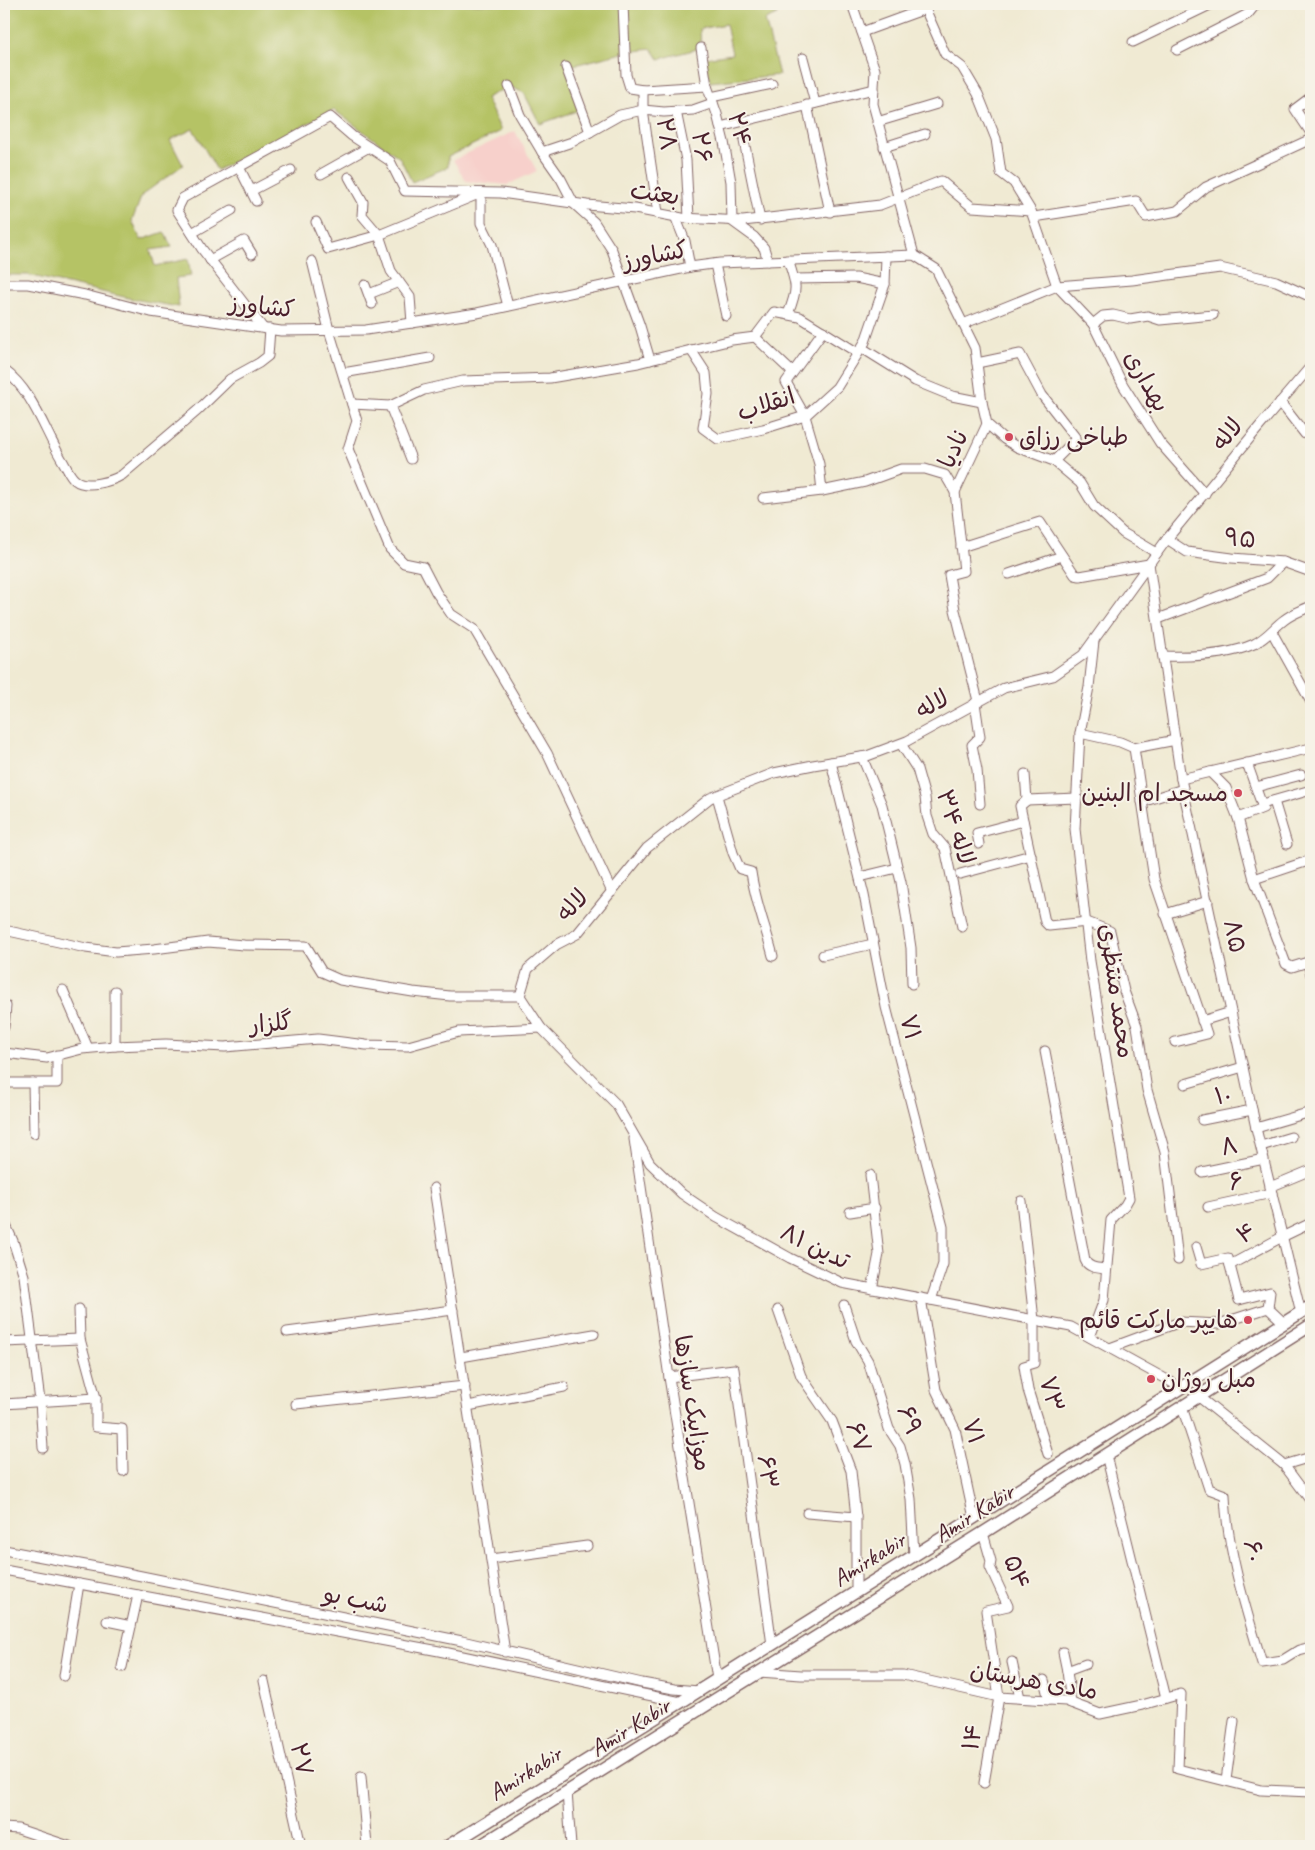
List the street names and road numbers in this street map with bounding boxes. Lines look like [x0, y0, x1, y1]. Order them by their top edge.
street label: ۲۴ [721, 109, 759, 149]
street label: ۲۸ [650, 116, 684, 152]
street label: ۲۶ [685, 130, 719, 164]
street label: بعثت [628, 175, 682, 211]
street label: کشاورز [618, 234, 690, 276]
street label: کشاورز [226, 287, 296, 324]
street label: بهداری [1117, 345, 1177, 417]
street label: انقلاب [733, 381, 799, 427]
street label: لاله [1205, 411, 1249, 457]
street label: نادیا [931, 425, 975, 473]
street label: ۹۵ [1223, 521, 1257, 555]
street label: لاله [910, 683, 954, 725]
street label: لاله ۳۴ [930, 786, 982, 868]
street label: لاله [550, 882, 594, 928]
street label: ۸۵ [1217, 917, 1253, 955]
street label: محمد منتظری [1093, 922, 1141, 1060]
street label: گلزار [246, 1006, 294, 1040]
street label: ۷۱ [893, 1011, 929, 1043]
street label: ۱۰ [1212, 1079, 1234, 1111]
street label: ۸ [1218, 1130, 1240, 1162]
street label: ۶ [1226, 1165, 1246, 1197]
street label: تدین ۸۱ [775, 1216, 855, 1276]
street label: ۴ [1231, 1216, 1261, 1250]
street label: موزاییک سازها [667, 1333, 719, 1473]
street label: ۷۳ [1033, 1372, 1071, 1416]
street label: ۶۹ [891, 1401, 929, 1439]
street label: ۷۱ [956, 1414, 992, 1448]
street label: ۶۷ [839, 1417, 879, 1457]
street label: ۶۳ [751, 1453, 785, 1491]
street label: Amir Kabir [928, 1475, 1022, 1549]
street label: Amirkabir [827, 1524, 913, 1593]
street label: ۶۰ [1237, 1537, 1271, 1565]
street label: ۵۴ [997, 1551, 1037, 1593]
street label: شب بو [319, 1578, 391, 1620]
street label: مادی هرستان [968, 1654, 1100, 1706]
street label: Amir Kabir [584, 1689, 678, 1763]
street label: ۱۴ [955, 1721, 989, 1753]
street label: Amirkabir [483, 1738, 569, 1807]
street label: ۲۷ [284, 1739, 320, 1779]

